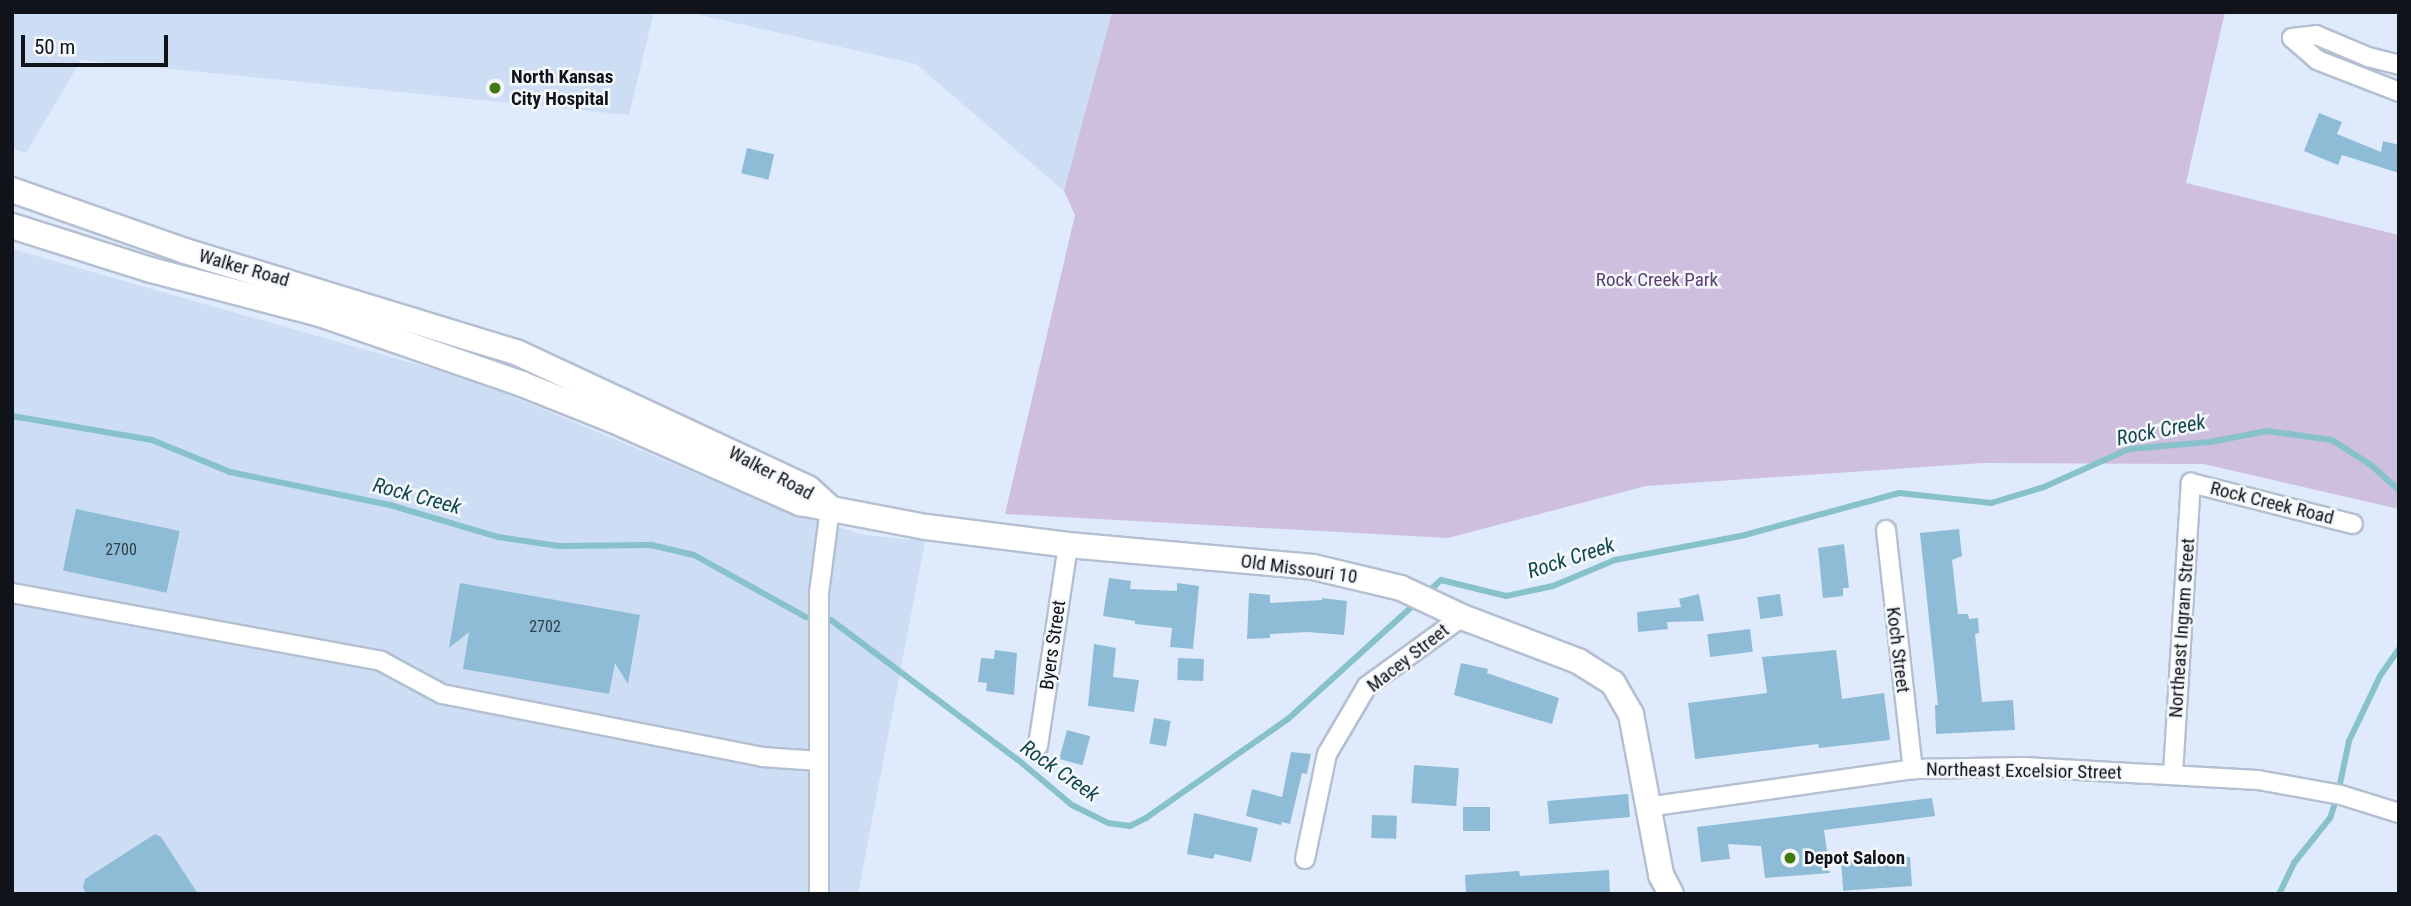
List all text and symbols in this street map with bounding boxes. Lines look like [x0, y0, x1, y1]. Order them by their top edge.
scale bar [24, 21, 172, 65]
text: 50 m [34, 35, 75, 59]
place label: North Kansas City Hospital [511, 66, 613, 110]
marker: North Kansas City Hospital [485, 78, 505, 98]
street label: Walker Road [196, 244, 292, 292]
park label: Rock Creek Park [1596, 269, 1718, 291]
water label: Rock Creek [2114, 409, 2208, 451]
street label: Walker Road [724, 441, 818, 505]
water label: Rock Creek [370, 472, 464, 520]
street label: Rock Creek Road [2208, 477, 2336, 529]
water label: Rock Creek [1524, 532, 1618, 584]
street label: Northeast Ingram Street [2164, 537, 2200, 719]
house number: 2700 [105, 540, 137, 560]
street label: Old Missouri 10 [1239, 550, 1359, 588]
street label: Byers Street [1035, 599, 1071, 691]
street label: Koch Street [1881, 606, 1915, 694]
house number: 2702 [529, 617, 561, 637]
street label: Macey Street [1362, 619, 1454, 697]
water label: Rock Creek [1016, 735, 1104, 807]
street label: Northeast Excelsior Street [1926, 758, 2122, 784]
place label: Depot Saloon [1804, 847, 1905, 869]
marker: Depot Saloon [1782, 850, 1798, 866]

